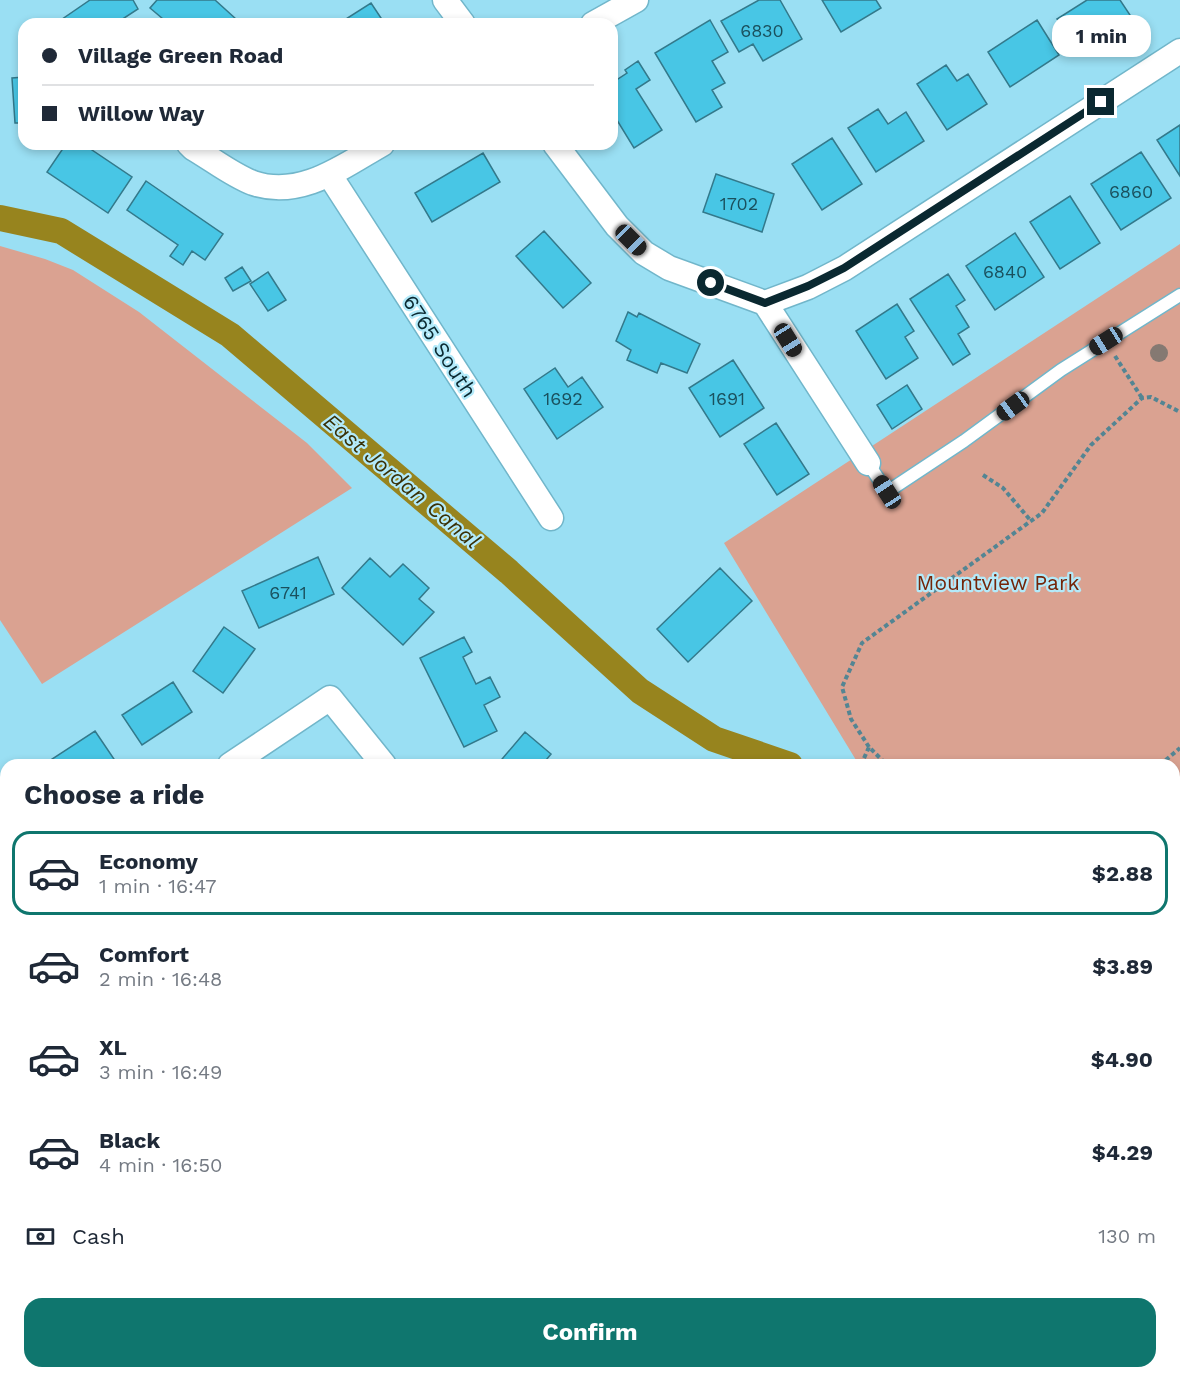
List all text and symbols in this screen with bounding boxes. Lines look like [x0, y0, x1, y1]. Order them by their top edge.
callout: 1 min [1052, 15, 1150, 57]
house number: 6830 [740, 20, 784, 41]
text: 1 min [1076, 24, 1127, 48]
text: Village Green Road [78, 43, 283, 68]
route end [1087, 88, 1114, 115]
text: Willow Way [78, 101, 204, 126]
house number: 6860 [1109, 181, 1153, 202]
house number: 1702 [720, 193, 758, 214]
car [612, 221, 650, 259]
house number: 6840 [983, 261, 1027, 282]
route start [697, 269, 724, 296]
street label: 6765 South [398, 290, 482, 402]
car [771, 320, 805, 360]
car [1086, 324, 1126, 358]
house number: 1692 [543, 388, 583, 409]
house number: 1691 [709, 388, 745, 409]
car [993, 388, 1033, 424]
water label: East Jordan Canal [319, 408, 485, 554]
car [870, 472, 904, 512]
park label: Mountview Park [917, 570, 1079, 595]
house number: 6741 [269, 582, 307, 603]
text: Choose a ride [24, 779, 204, 811]
icon: car [27, 846, 81, 900]
text: Economy [99, 849, 198, 874]
text: $2.88 [1092, 861, 1153, 886]
text: 1 min · 16:47 [99, 874, 216, 898]
icon: car [27, 939, 81, 993]
text: Comfort [99, 942, 189, 967]
text: $3.89 [1092, 954, 1153, 979]
text: 2 min · 16:48 [99, 967, 222, 991]
icon: car [27, 1032, 81, 1086]
text: XL [99, 1035, 127, 1060]
text: $4.90 [1091, 1047, 1153, 1072]
text: 3 min · 16:49 [99, 1060, 222, 1084]
icon: car [27, 1125, 81, 1179]
text: Black [99, 1128, 160, 1153]
text: $4.29 [1092, 1140, 1153, 1165]
text: 4 min · 16:50 [99, 1153, 223, 1177]
icon: cash [24, 1220, 57, 1253]
text: Cash [72, 1224, 125, 1249]
text: 130 m [1098, 1224, 1156, 1248]
button: Confirm [24, 1298, 1156, 1367]

